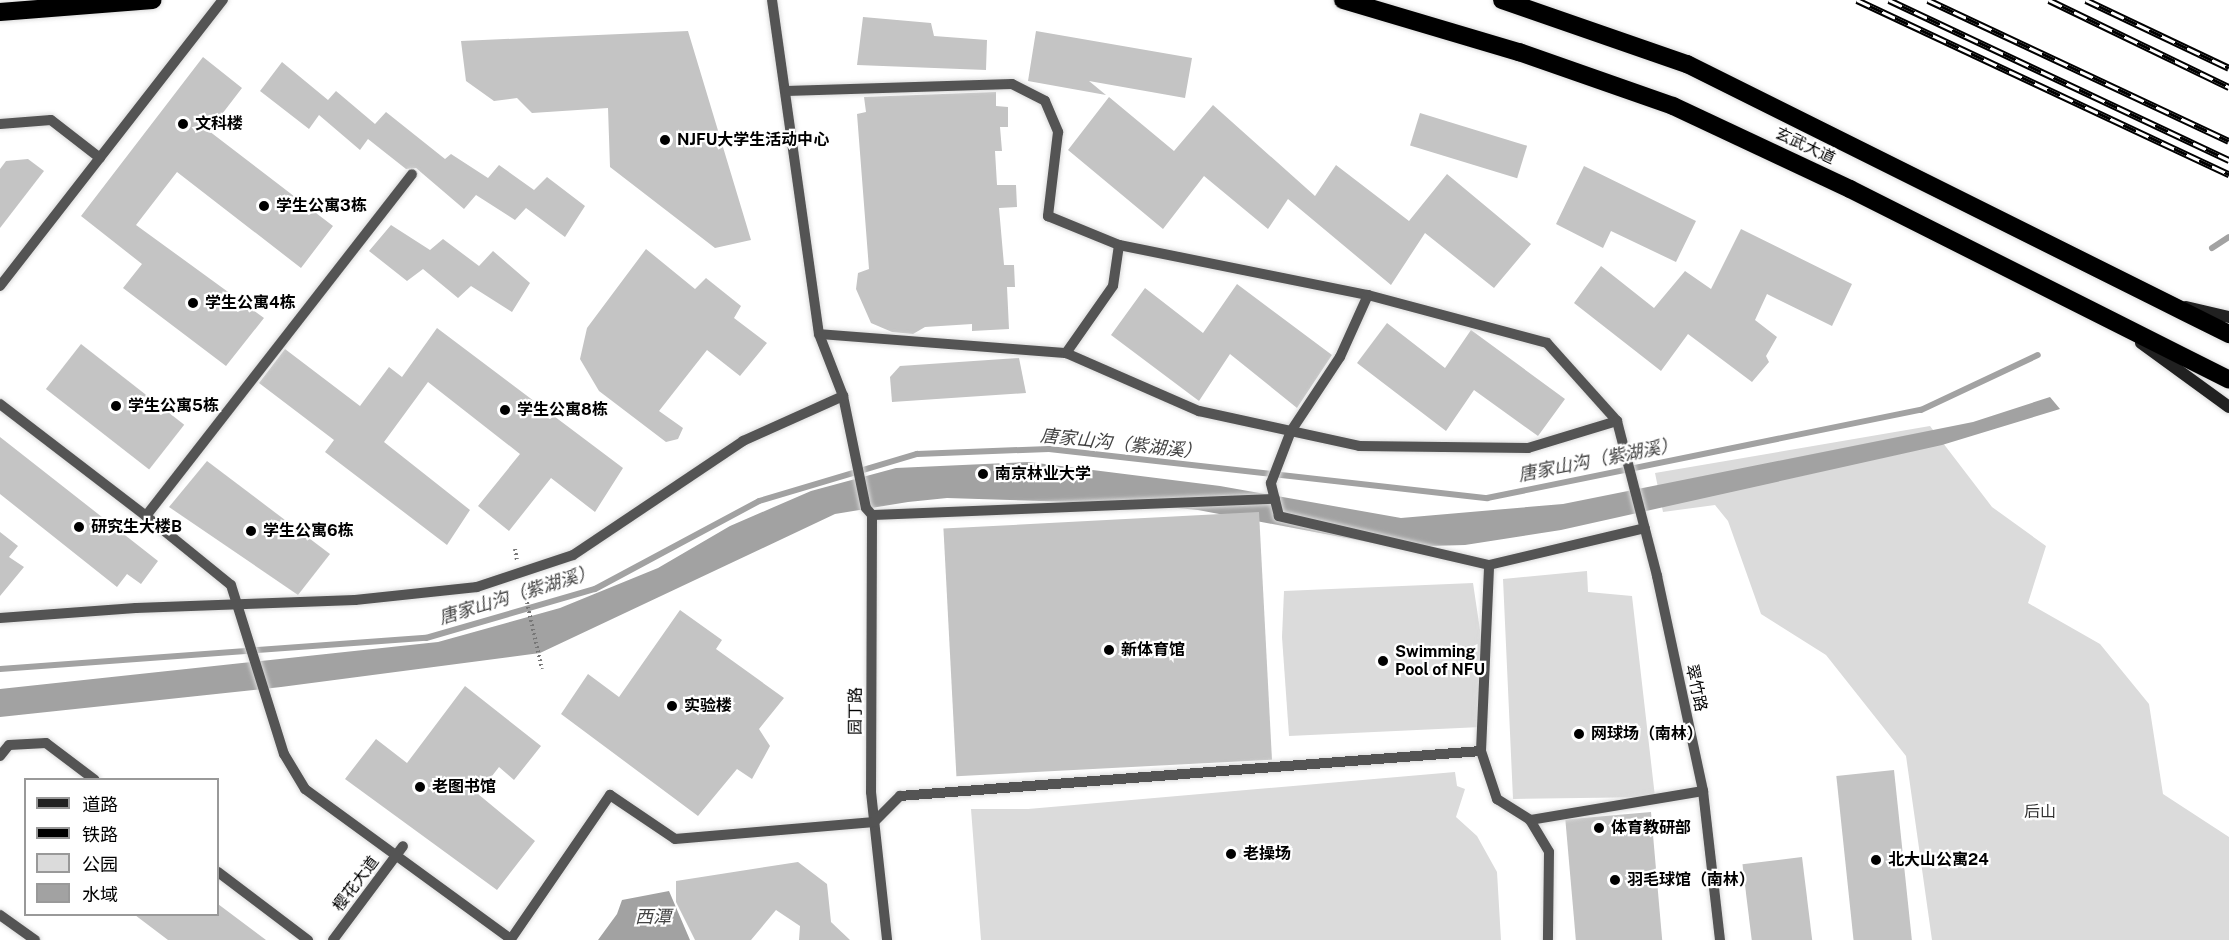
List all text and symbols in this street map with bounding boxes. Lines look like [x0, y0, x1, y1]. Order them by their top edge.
place label: 文科楼 [195, 114, 243, 134]
marker: 文科楼 [176, 117, 190, 131]
street label: 玄武大道 [1772, 124, 1838, 168]
place label: NJFU大学生活动中心 [677, 130, 829, 150]
marker: NJFU大学生活动中心 [658, 133, 672, 147]
place label: 学生公寓3栋 [276, 196, 367, 216]
marker: 学生公寓3栋 [257, 199, 271, 213]
place label: 学生公寓4栋 [205, 293, 295, 313]
marker: 学生公寓4栋 [186, 296, 200, 310]
place label: 学生公寓5栋 [128, 396, 219, 416]
marker: 学生公寓5栋 [109, 399, 123, 413]
place label: 学生公寓8栋 [517, 400, 608, 420]
marker: 学生公寓8栋 [498, 403, 512, 417]
water label: 唐家山沟（紫湖溪） [1039, 425, 1203, 463]
water label: 唐家山沟（紫湖溪） [1516, 434, 1680, 486]
place label: 南京林业大学 [995, 464, 1091, 484]
marker: 南京林业大学 [976, 467, 990, 481]
place label: 研究生大楼B [91, 517, 182, 537]
marker: 研究生大楼B [72, 520, 86, 534]
place label: 学生公寓6栋 [263, 521, 354, 541]
marker: 学生公寓6栋 [244, 524, 258, 538]
water label: 唐家山沟（紫湖溪） [436, 561, 598, 629]
place label: 新体育馆 [1121, 640, 1185, 660]
place label: Swimming Pool of NFU [1395, 642, 1485, 680]
marker: 新体育馆 [1102, 643, 1116, 657]
marker: Swimming Pool of NFU [1376, 654, 1390, 668]
street label: 翠竹路 [1682, 663, 1710, 713]
street label: 园丁路 [846, 687, 866, 735]
place label: 实验楼 [684, 696, 732, 716]
marker: 实验楼 [665, 699, 679, 713]
place label: 网球场（南林） [1591, 724, 1703, 744]
marker: 网球场（南林） [1572, 727, 1586, 741]
place label: 老图书馆 [432, 777, 496, 797]
legend [24, 778, 219, 916]
marker: 老图书馆 [413, 780, 427, 794]
text: 道路 [82, 794, 118, 815]
park label: 后山 [2024, 802, 2056, 822]
place label: 体育教研部 [1611, 818, 1691, 838]
marker: 体育教研部 [1592, 821, 1606, 835]
text: 铁路 [82, 824, 118, 845]
place label: 老操场 [1243, 844, 1291, 864]
marker: 老操场 [1224, 847, 1238, 861]
place label: 北大山公寓24 [1888, 850, 1989, 870]
street label: 樱花大道 [329, 853, 383, 915]
marker: 北大山公寓24 [1869, 853, 1883, 867]
text: 公园 [82, 854, 118, 875]
place label: 羽毛球馆（南林） [1627, 870, 1755, 890]
marker: 羽毛球馆（南林） [1608, 873, 1622, 887]
text: 水域 [82, 884, 118, 905]
water label: 西潭 [635, 906, 671, 928]

